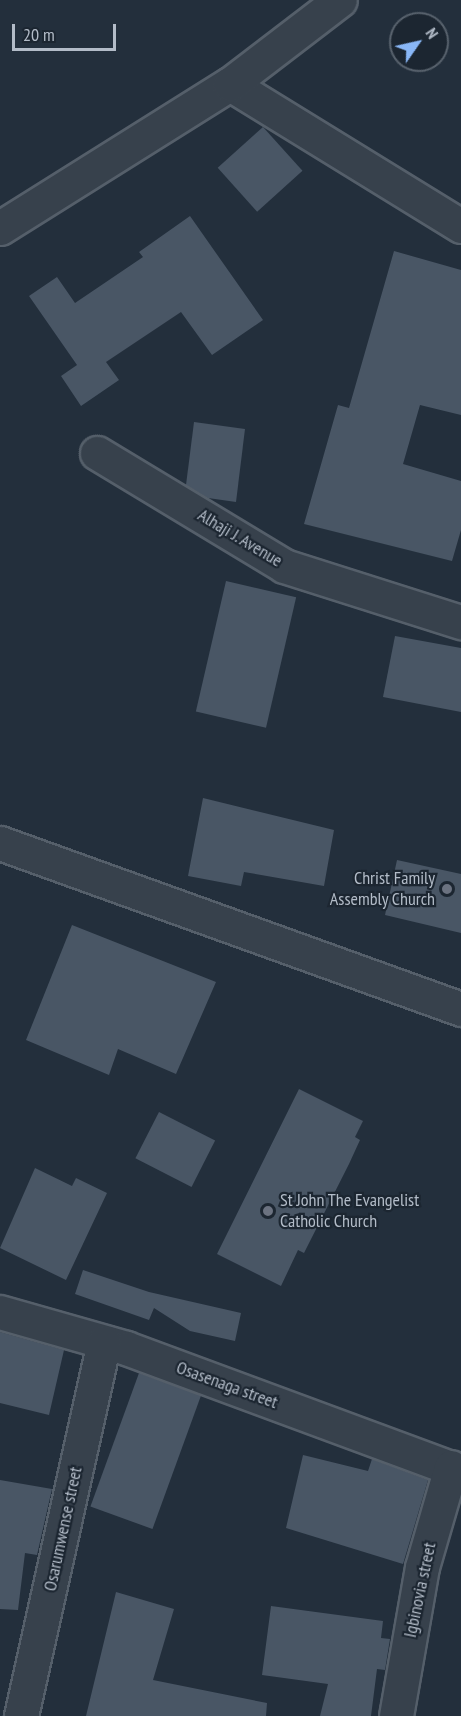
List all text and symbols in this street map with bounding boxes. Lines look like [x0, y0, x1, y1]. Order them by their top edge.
scale bar [15, 12, 118, 50]
north arrow [389, 12, 449, 72]
text: 20 m [23, 23, 55, 46]
text: N [422, 24, 443, 42]
street label: Alhaji J. Avenue [193, 504, 287, 572]
place label: Christ Family Assembly Church [329, 868, 435, 910]
marker: Christ Family Assembly Church [440, 882, 454, 896]
place label: St John The Evangelist Catholic Church [280, 1190, 420, 1232]
marker: St John The Evangelist Catholic Church [261, 1204, 275, 1218]
street label: Osasenaga street [173, 1357, 281, 1413]
street label: Osarumwense street [39, 1465, 87, 1593]
street label: Igbinovia street [399, 1540, 441, 1640]

